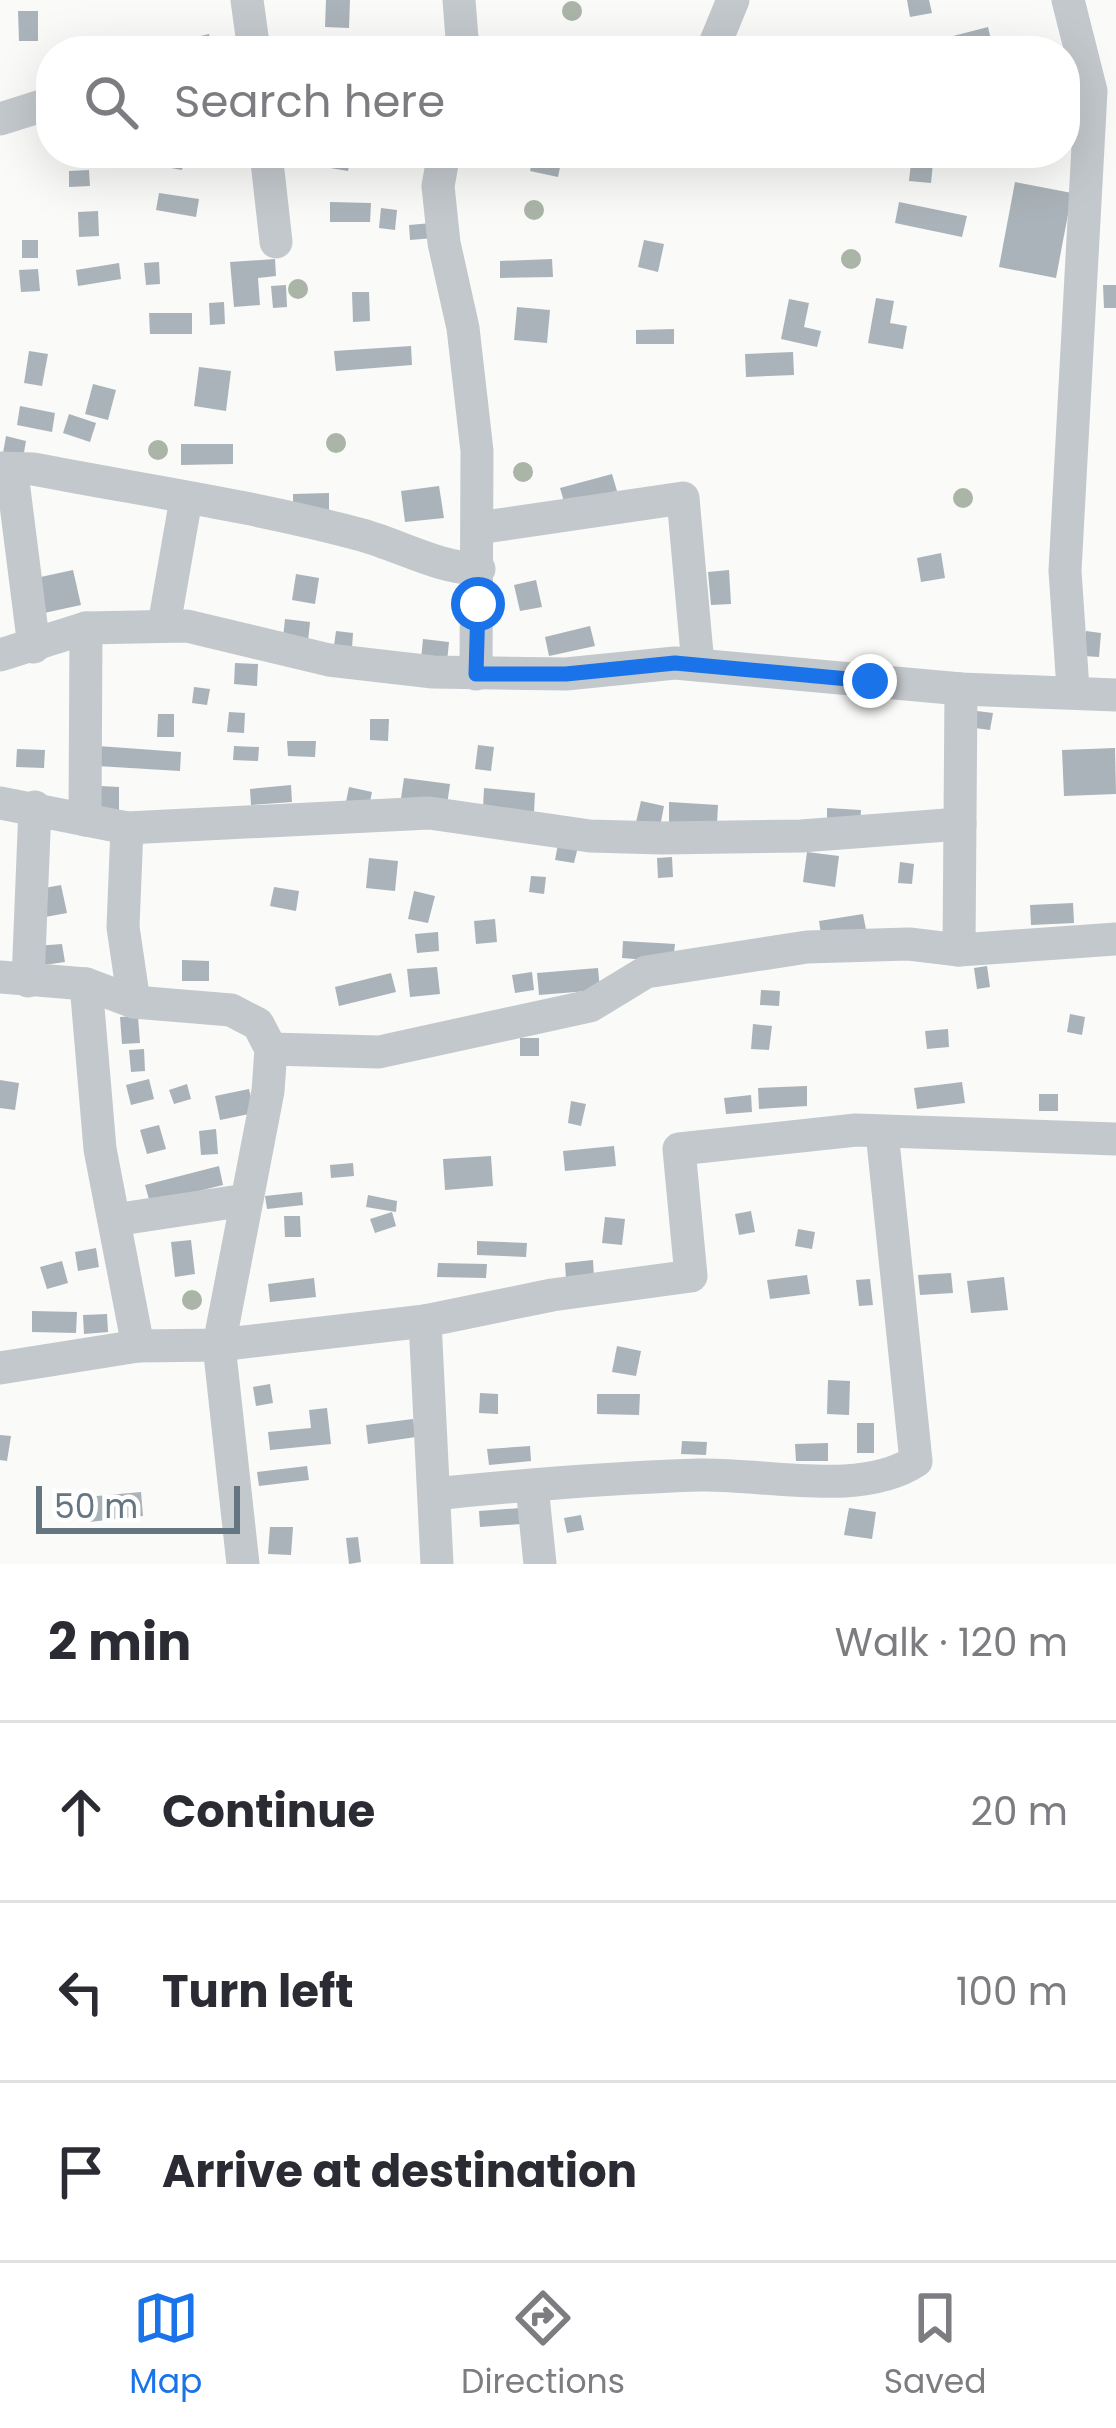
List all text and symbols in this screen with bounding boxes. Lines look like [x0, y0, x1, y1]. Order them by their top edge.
search box [36, 36, 1080, 168]
icon: search [78, 69, 144, 135]
text: Search here [174, 70, 445, 133]
route start [451, 577, 505, 631]
route end [843, 654, 897, 708]
scale bar [36, 1480, 240, 1533]
text: 50 m [54, 1483, 138, 1530]
text: 2 min [48, 1606, 191, 1678]
text: Walk · 120 m [835, 1615, 1068, 1670]
icon: ahead [48, 1779, 114, 1845]
text: Continue [162, 1780, 375, 1843]
text: 20 m [970, 1784, 1068, 1839]
icon: left [48, 1959, 114, 2025]
text: Turn left [162, 1960, 354, 2023]
text: 100 m [956, 1964, 1068, 2019]
icon: arrive [48, 2139, 114, 2205]
text: Arrive at destination [162, 2140, 637, 2203]
tab: Map [129, 2285, 202, 2407]
tab: Directions [461, 2285, 625, 2407]
tab: Saved [884, 2285, 987, 2407]

